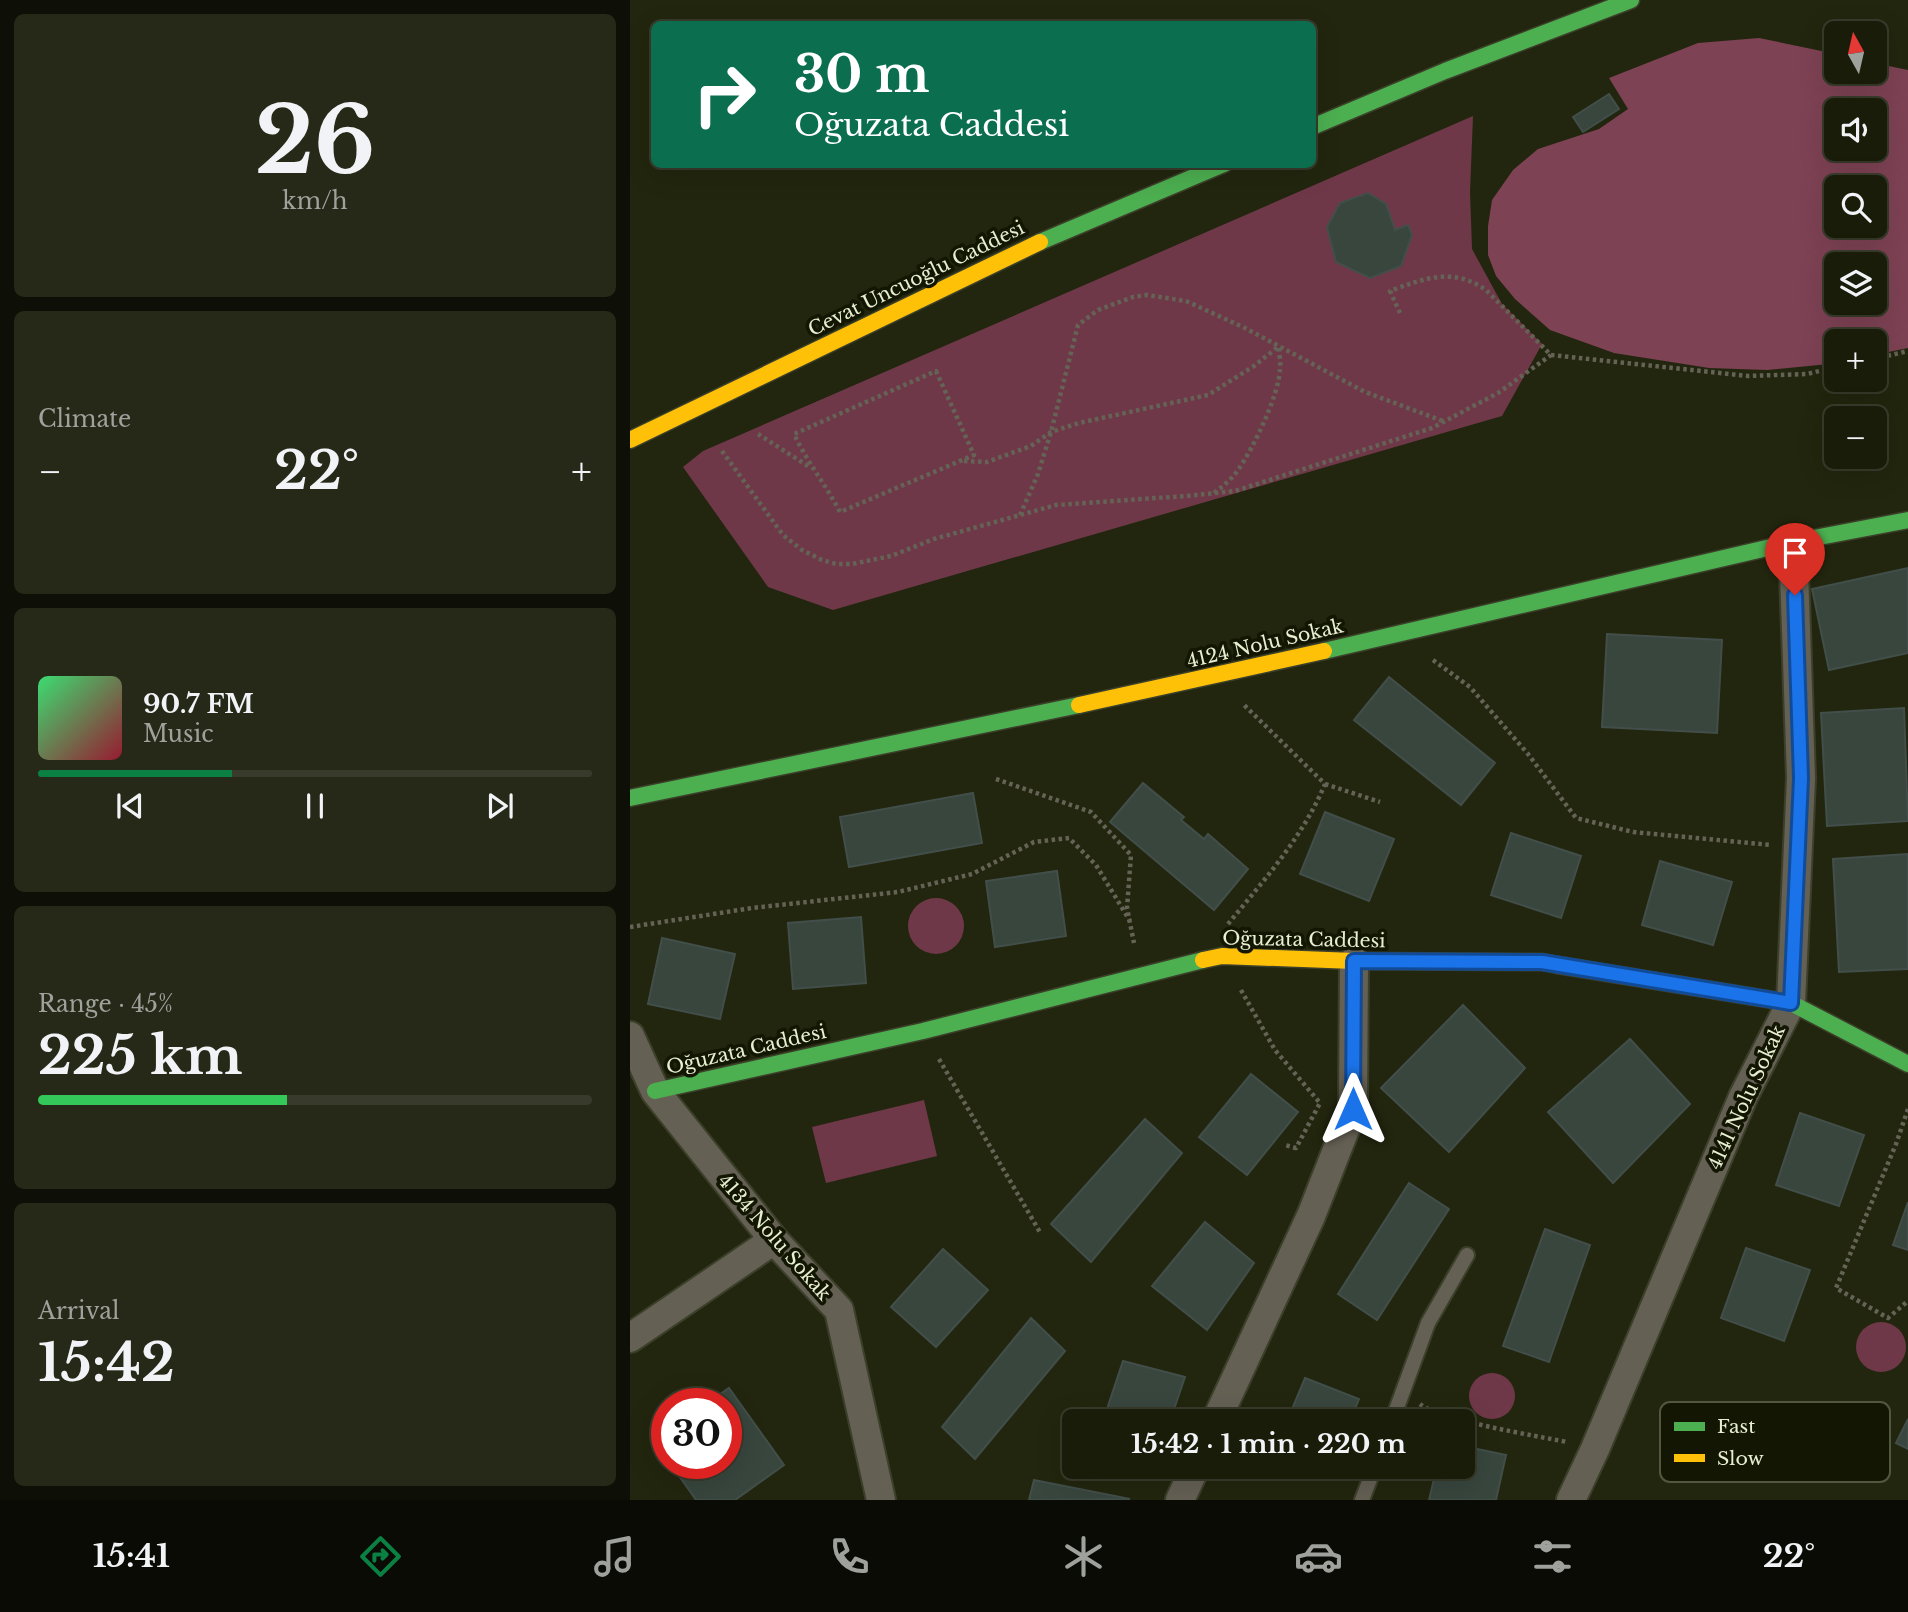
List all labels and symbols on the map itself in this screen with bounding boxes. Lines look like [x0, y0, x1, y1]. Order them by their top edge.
north arrow [1824, 21, 1886, 84]
street label: Cevat Uncuoğlu Caddesi [804, 216, 1029, 341]
pin [1765, 523, 1825, 595]
street label: 4124 Nolu Sokak [1185, 614, 1346, 673]
street label: Oğuzata Caddesi [1222, 927, 1386, 952]
street label: Oğuzata Caddesi [664, 1020, 829, 1079]
street label: 4141 Nolu Sokak [1703, 1021, 1790, 1173]
position arrow [1316, 1072, 1390, 1146]
street label: 4134 Nolu Sokak [714, 1169, 836, 1305]
speed limit sign: 30 [651, 1388, 742, 1479]
legend [1660, 1402, 1890, 1482]
text: Fast [1717, 1415, 1756, 1438]
text: Slow [1717, 1447, 1764, 1470]

